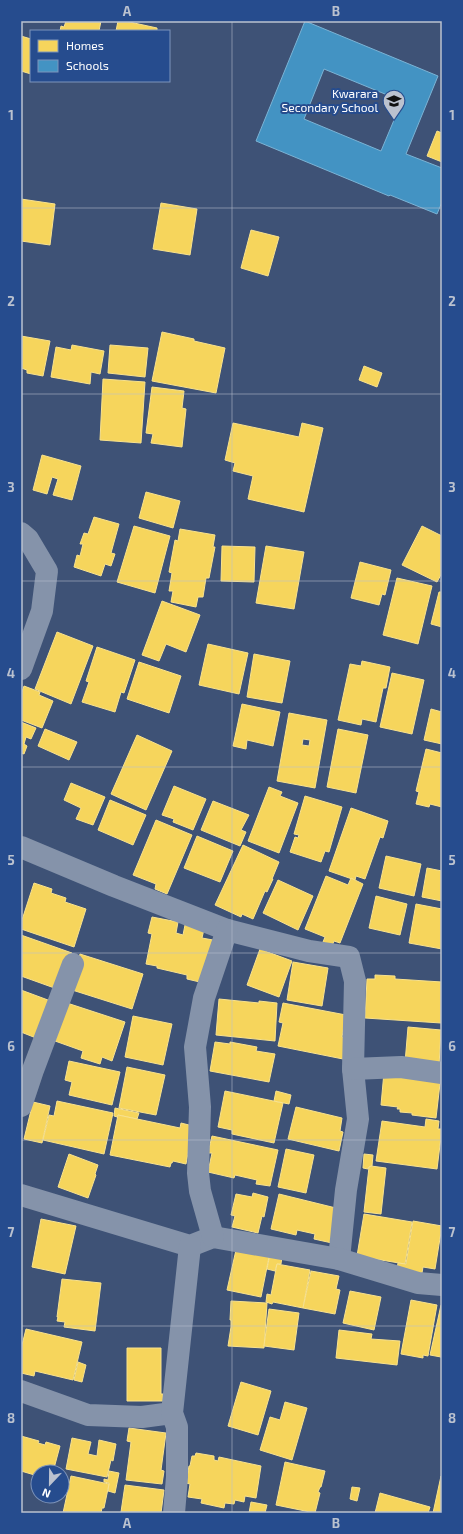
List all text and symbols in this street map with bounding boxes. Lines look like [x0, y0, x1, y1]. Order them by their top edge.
text: A [123, 3, 132, 19]
text: B [332, 3, 340, 19]
legend [30, 30, 170, 82]
text: Homes [66, 38, 104, 52]
text: Schools [66, 58, 109, 72]
place label: Kwarara Secondary School [281, 86, 378, 114]
school or university icon: Kwarara Secondary School [381, 88, 407, 121]
text: 1 [8, 107, 14, 123]
text: 1 [449, 107, 455, 123]
text: 2 [7, 293, 15, 309]
text: 2 [448, 293, 456, 309]
text: 3 [7, 479, 15, 495]
text: 3 [448, 479, 456, 495]
text: 4 [7, 665, 15, 681]
text: 4 [448, 665, 456, 681]
text: 5 [7, 852, 15, 868]
text: 5 [448, 852, 456, 868]
text: 6 [7, 1038, 15, 1054]
text: 6 [448, 1038, 456, 1054]
text: 7 [8, 1224, 15, 1240]
text: 7 [449, 1224, 456, 1240]
text: 8 [7, 1410, 15, 1426]
text: 8 [448, 1410, 456, 1426]
north arrow [30, 1464, 70, 1504]
text: N [40, 1486, 52, 1501]
text: A [123, 1515, 132, 1531]
text: B [332, 1515, 340, 1531]

